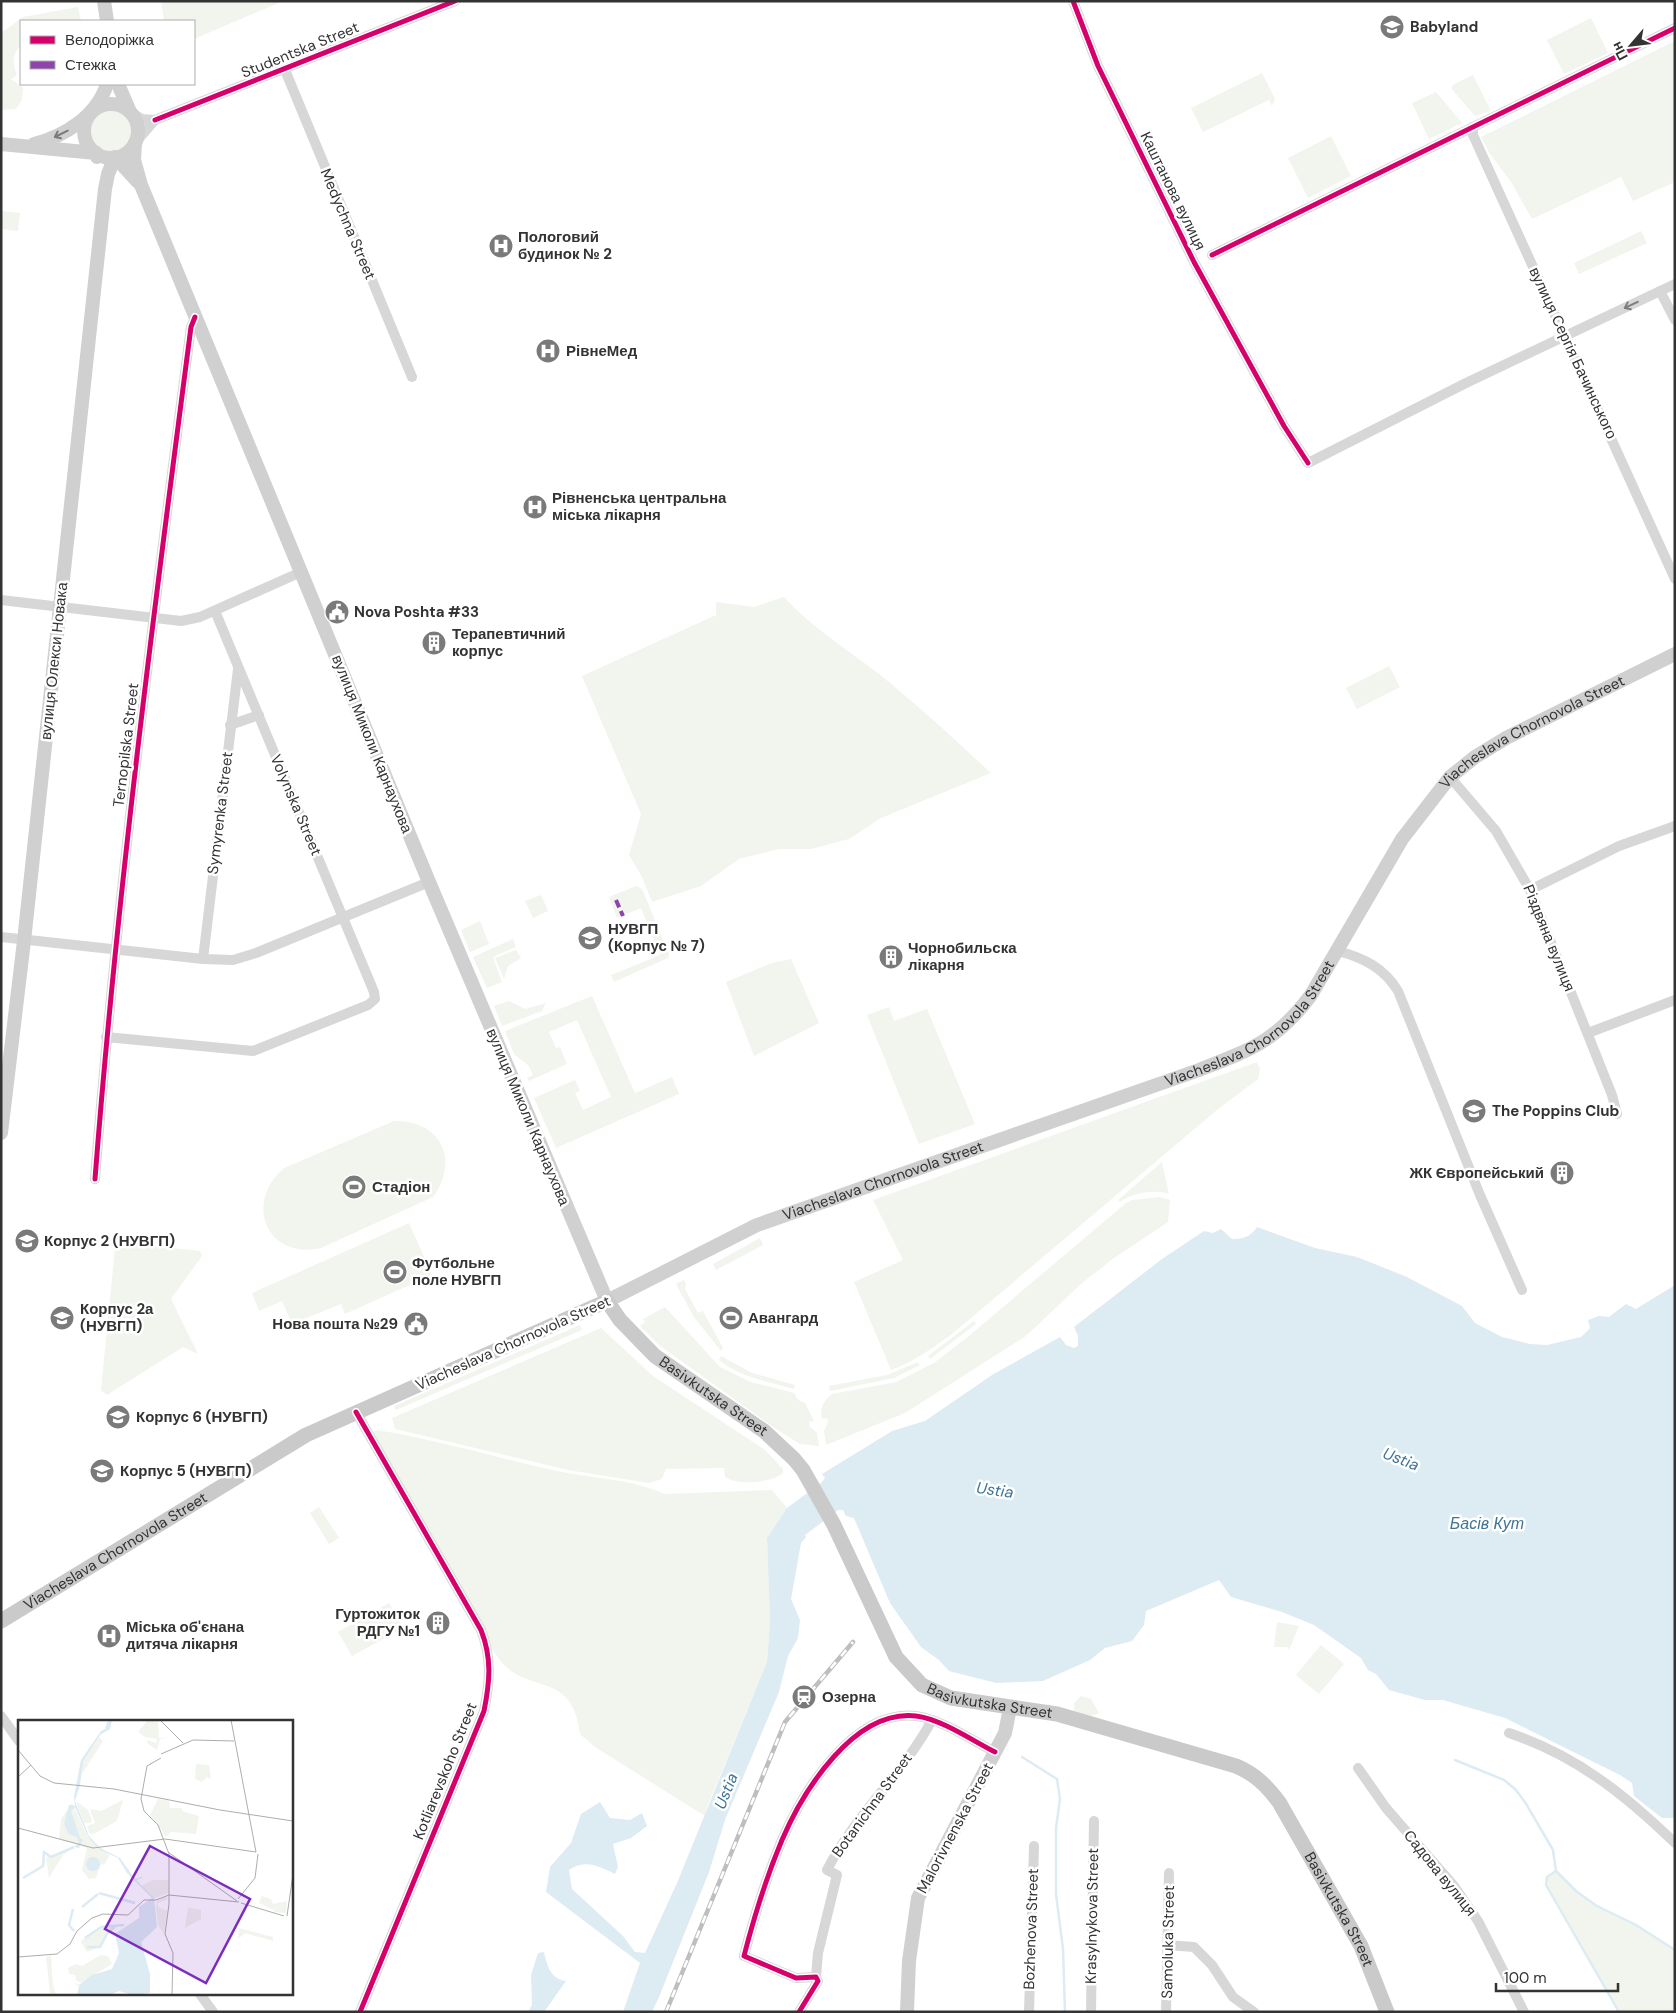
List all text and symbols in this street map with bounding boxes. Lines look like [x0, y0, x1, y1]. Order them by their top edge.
school or university icon: Babyland [1379, 14, 1405, 40]
street label: Studentska Street [238, 17, 362, 83]
place label: Babyland [1410, 17, 1478, 37]
legend [20, 20, 195, 85]
north arrow [1606, 20, 1656, 70]
text: Велодоріжка [65, 30, 154, 50]
text: Пн [1607, 39, 1632, 64]
text: Стежка [65, 55, 117, 75]
street label: Каштанова вулиця [1136, 128, 1210, 254]
one-way arrow [54, 130, 69, 139]
street label: Medychna Street [316, 165, 380, 283]
place label: Пологовий будинок № 2 [518, 227, 612, 264]
hospital icon: Пологовий будинок № 2 [488, 233, 514, 259]
street label: вулиця Сергія Бачинського [1524, 264, 1622, 442]
one-way arrow [1624, 301, 1639, 310]
hospital icon: РівнеМед [535, 338, 561, 364]
place label: РівнеМед [566, 341, 638, 361]
place label: Рівненська центральна міська лікарня [552, 488, 727, 525]
hospital icon: Рівненська центральна міська лікарня [522, 494, 548, 520]
street label: вулиця Олекси Новака [36, 581, 72, 741]
public building icon: Nova Poshta #33 [324, 599, 350, 625]
place label: Nova Poshta #33 [354, 602, 479, 622]
place label: Терапевтичний корпус [452, 624, 565, 661]
building icon: Терапевтичний корпус [421, 630, 447, 656]
street label: вулиця Миколи Карнаухова [327, 652, 417, 837]
street label: Viacheslava Chornovola Street [1435, 671, 1628, 793]
street label: Ternopilska Street [108, 682, 144, 808]
street label: Symyrenka Street [203, 751, 237, 875]
street label: Volynska Street [266, 751, 326, 859]
street label: Різдвяна вулиця [1518, 881, 1580, 995]
place label: НУВГП (Корпус № 7) [608, 919, 705, 956]
school or university icon: НУВГП (Корпус № 7) [577, 925, 603, 951]
place label: Чорнобильска лікарня [908, 938, 1017, 975]
building icon: Чорнобильска лікарня [878, 944, 904, 970]
street label: Viacheslava Chornovola Street [1162, 957, 1339, 1091]
street label: вулиця Миколи Карнаухова [482, 1025, 575, 1209]
school or university icon: The Poppins Club [1461, 1098, 1487, 1124]
place label: The Poppins Club [1492, 1101, 1620, 1121]
street label: Viacheslava Chornovola Street [780, 1136, 986, 1225]
building icon: ЖК Європейський [1549, 1160, 1575, 1186]
place label: ЖК Європейський [1408, 1163, 1544, 1183]
sports icon: Стадіон [341, 1174, 367, 1200]
place label: Стадіон [372, 1177, 430, 1197]
school or university icon: Корпус 2 (НУВГП) [14, 1228, 40, 1254]
place label: Корпус 2 (НУВГП) [44, 1231, 175, 1251]
place label: Футбольне поле НУВГП [412, 1253, 501, 1290]
sports icon: Футбольне поле НУВГП [382, 1259, 408, 1285]
street label: Viacheslava Chornovola Street [412, 1291, 614, 1395]
place label: Корпус 2а (НУВГП) [80, 1299, 154, 1336]
school or university icon: Корпус 2а (НУВГП) [49, 1305, 75, 1331]
sports icon: Авангард [718, 1305, 744, 1331]
place label: Авангард [748, 1308, 819, 1328]
public building icon: Нова пошта №29 [403, 1311, 429, 1337]
place label: Нова пошта №29 [272, 1314, 398, 1334]
street label: Basivkutska Street [655, 1352, 772, 1441]
school or university icon: Корпус 6 (НУВГП) [105, 1404, 131, 1430]
place label: Корпус 6 (НУВГП) [136, 1407, 268, 1427]
water label: Ustia [1380, 1443, 1422, 1476]
school or university icon: Корпус 5 (НУВГП) [89, 1458, 115, 1484]
place label: Корпус 5 (НУВГП) [120, 1461, 252, 1481]
water label: Ustia [975, 1477, 1015, 1503]
street label: Viacheslava Chornovola Street [20, 1488, 211, 1615]
water label: Басів Кут [1450, 1513, 1524, 1534]
place label: Гуртожиток РДГУ №1 [335, 1604, 420, 1641]
building icon: Гуртожиток РДГУ №1 [425, 1610, 451, 1636]
place label: Міська об'єнана дитяча лікарня [126, 1617, 245, 1654]
hospital icon: Міська об'єнана дитяча лікарня [96, 1623, 122, 1649]
street label: Basivkutska Street [924, 1678, 1054, 1723]
station icon: Озерна [791, 1684, 817, 1710]
place label: Озерна [822, 1687, 876, 1707]
street label: Kotliarevskoho Street [408, 1699, 482, 1843]
inset map [18, 1720, 292, 1996]
street label: Botanichna Street [827, 1749, 917, 1861]
street label: Malorivnenska Street [912, 1759, 998, 1897]
water label: Ustia [709, 1770, 743, 1812]
street label: Садова вулиця [1399, 1826, 1481, 1920]
street label: Krasylnykova Street [1081, 1848, 1103, 1984]
street label: Basivkutska Street [1300, 1848, 1378, 1970]
street label: Bozhenova Street [1019, 1868, 1043, 1990]
street label: Samoluka Street [1157, 1885, 1179, 1999]
scale bar [1496, 1960, 1618, 1992]
text: 100 m [1504, 1968, 1547, 1988]

